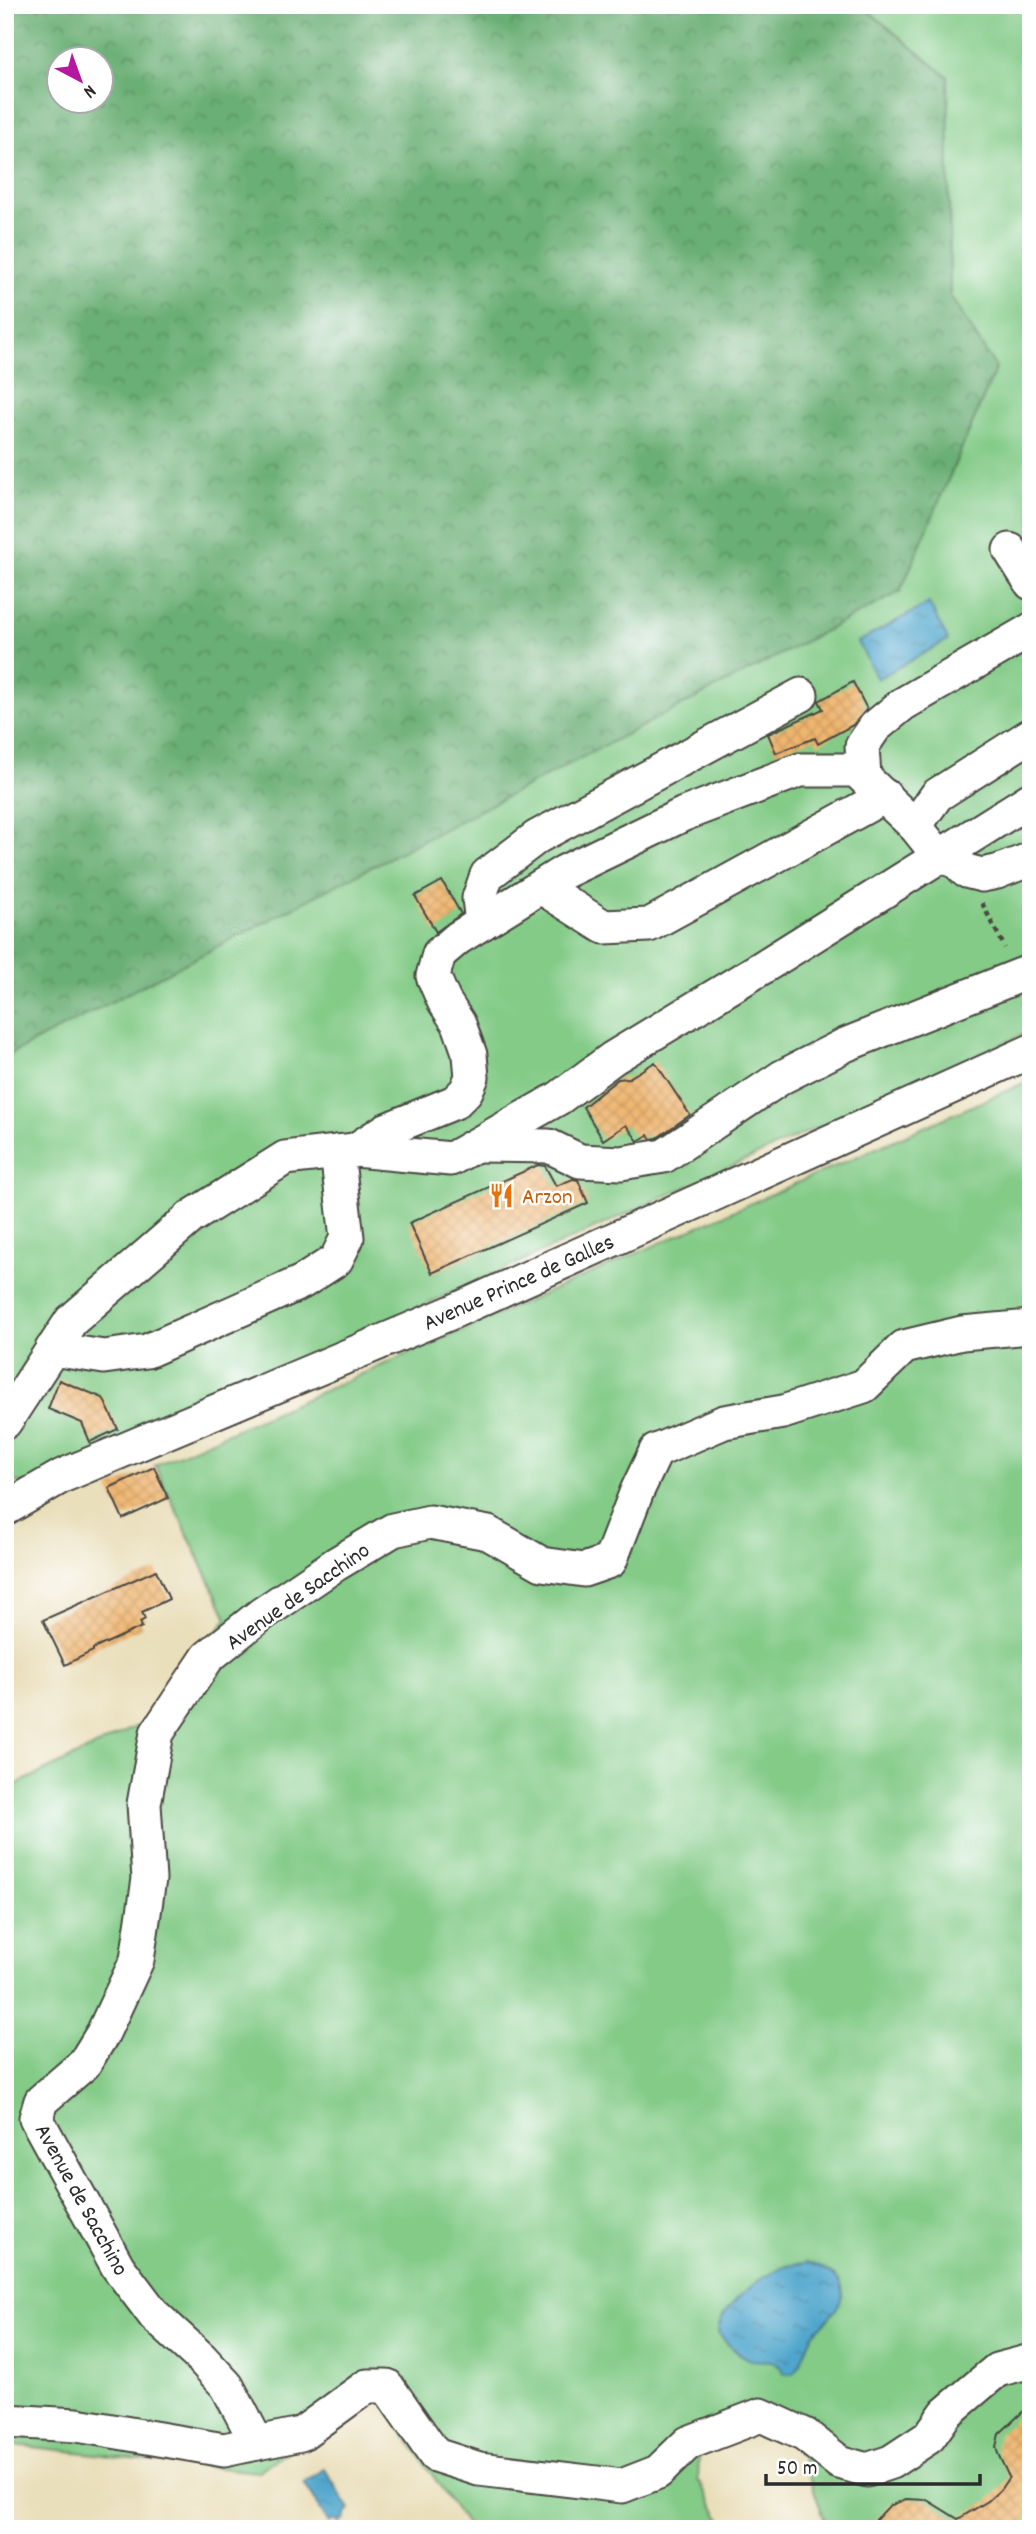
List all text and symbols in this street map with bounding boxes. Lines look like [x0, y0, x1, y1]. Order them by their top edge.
north arrow [46, 46, 116, 116]
text: N [76, 77, 101, 103]
restaurant icon: Arzon [488, 1181, 516, 1209]
place label: Arzon [522, 1182, 573, 1215]
street label: Avenue Prince de Galles [419, 1227, 620, 1341]
street label: Avenue de Sacchino [220, 1536, 378, 1660]
street label: Avenue de Sacchino [24, 2119, 135, 2283]
scale bar [766, 2443, 980, 2487]
text: 50 m [777, 2455, 817, 2485]

